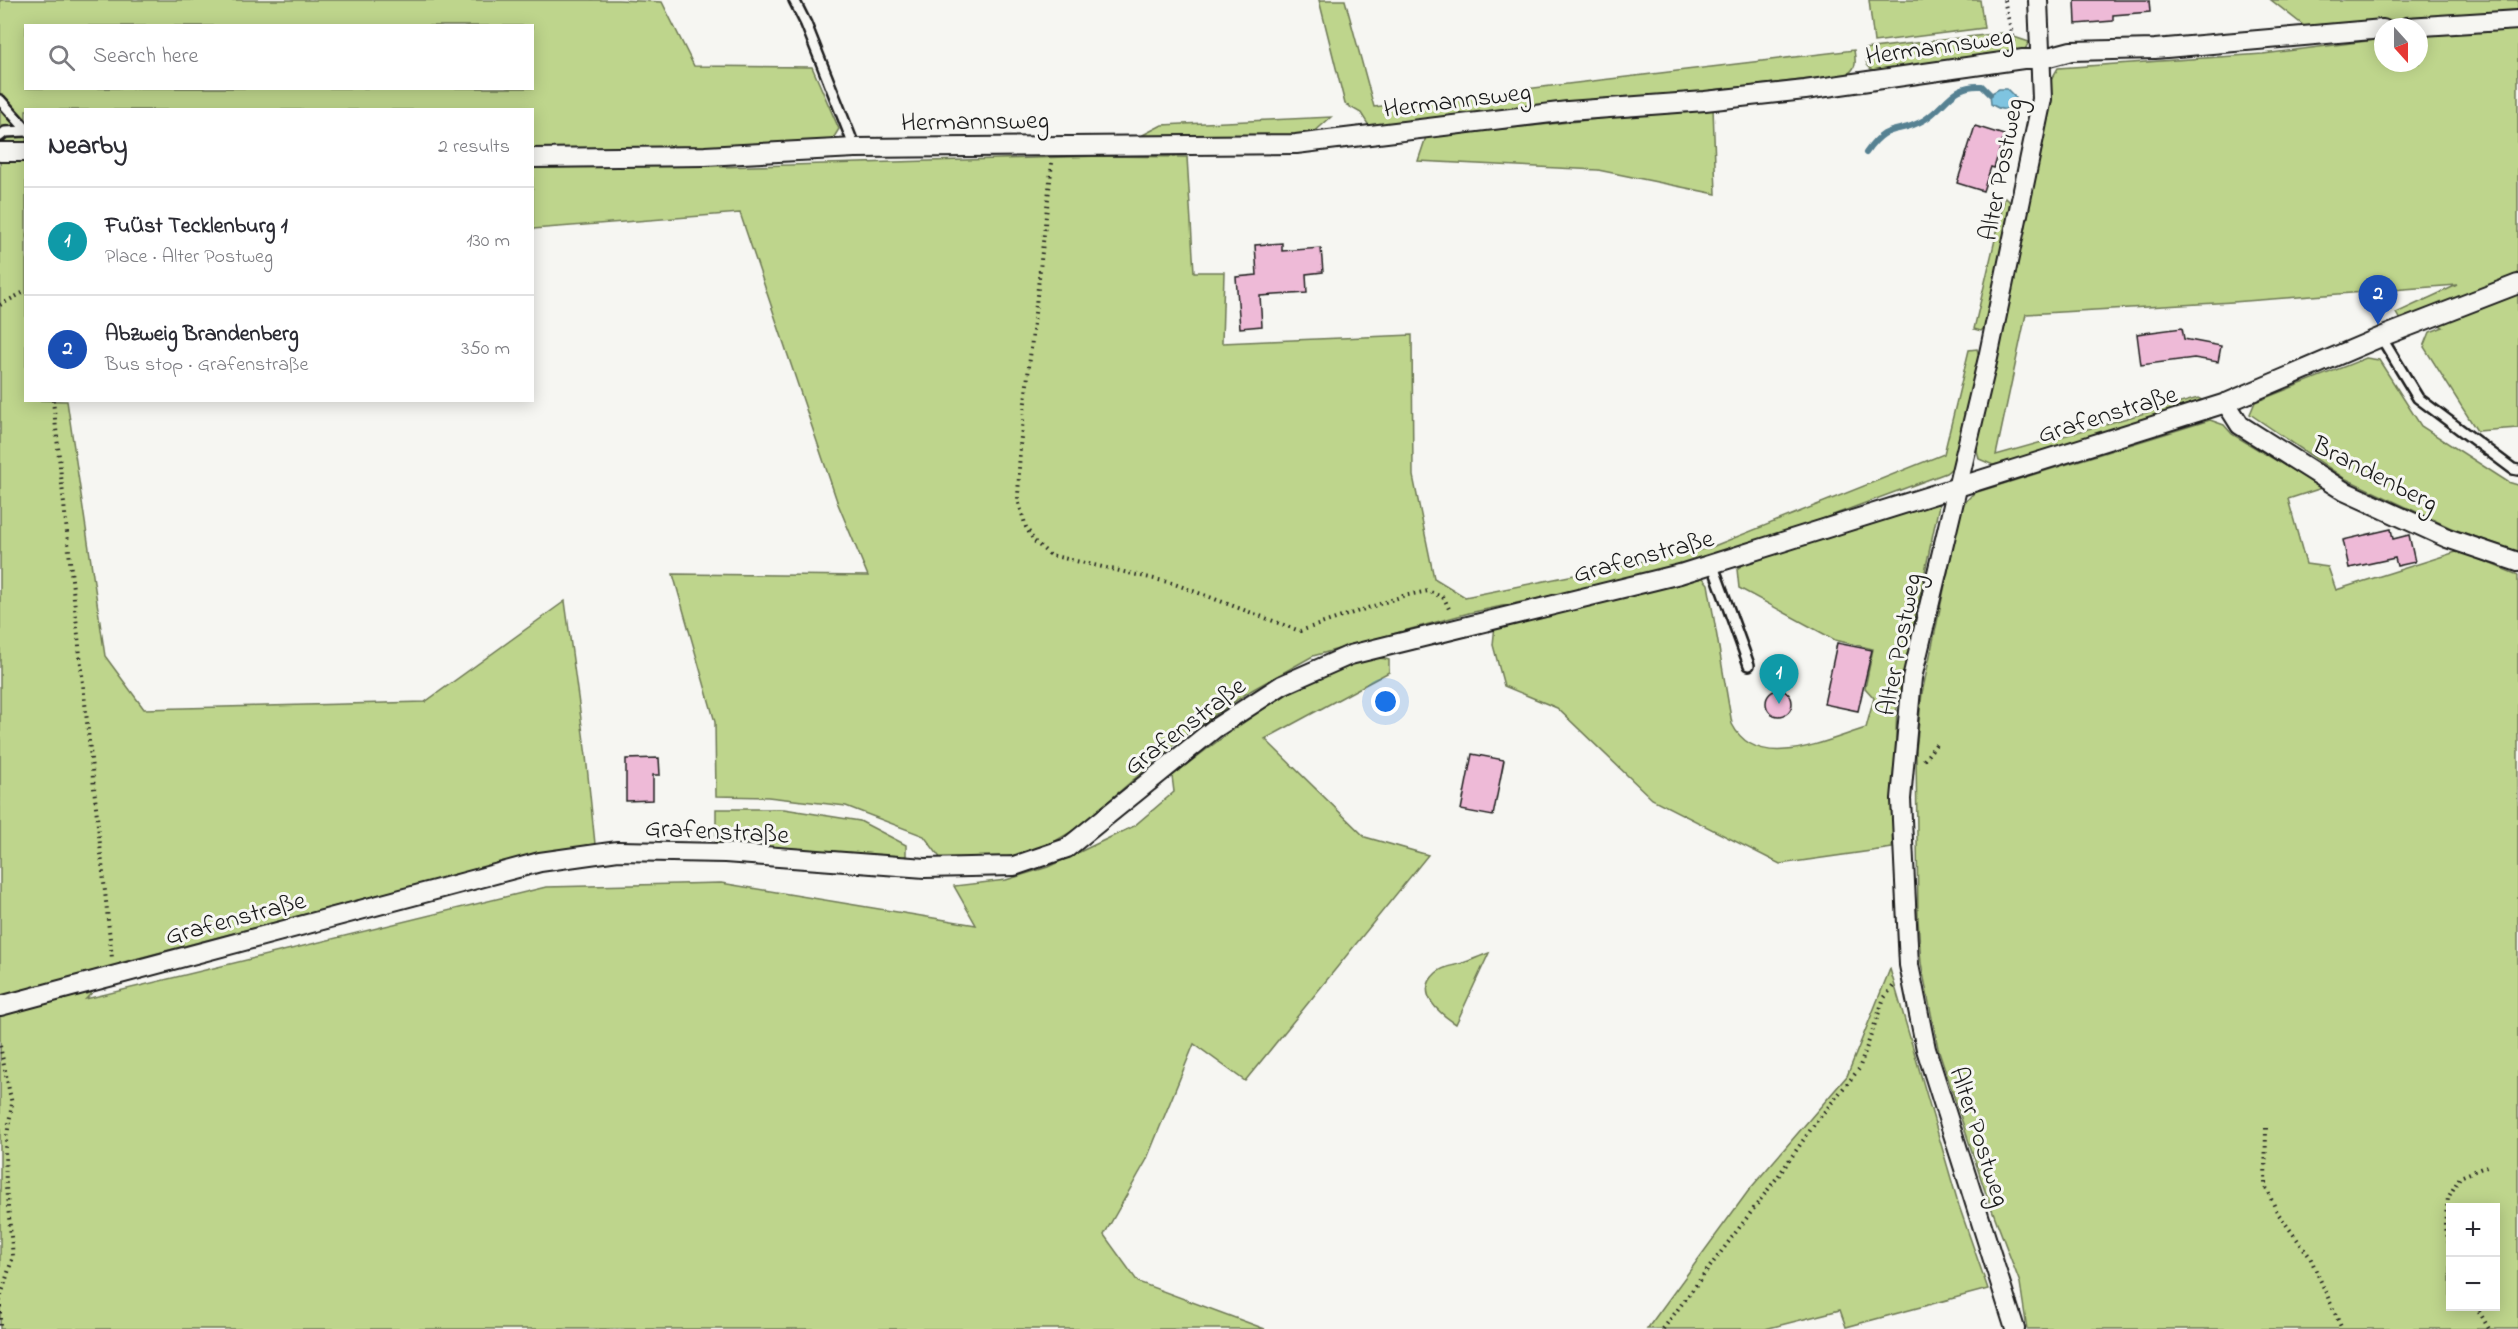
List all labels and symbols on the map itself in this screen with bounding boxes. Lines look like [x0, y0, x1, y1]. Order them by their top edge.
north arrow [2374, 18, 2428, 72]
street label: Hermannsweg [1863, 19, 2015, 77]
street label: Hermannsweg [1381, 74, 1533, 130]
street label: Alter Postweg [1970, 95, 2035, 244]
street label: Hermannsweg [901, 103, 1050, 143]
pin: 2 [2358, 276, 2398, 325]
street label: Grafenstraße [2033, 377, 2183, 455]
street label: Brandenberg [2304, 427, 2444, 524]
street label: Grafenstraße [1569, 521, 1719, 595]
street label: Alter Postweg [1868, 570, 1933, 719]
pin: 1 [1760, 654, 1798, 704]
street label: Grafenstraße [1117, 669, 1255, 786]
your location [1371, 687, 1400, 716]
street label: Grafenstraße [644, 810, 790, 856]
street label: Grafenstraße [161, 883, 311, 957]
street label: Alter Postweg [1938, 1062, 2019, 1212]

